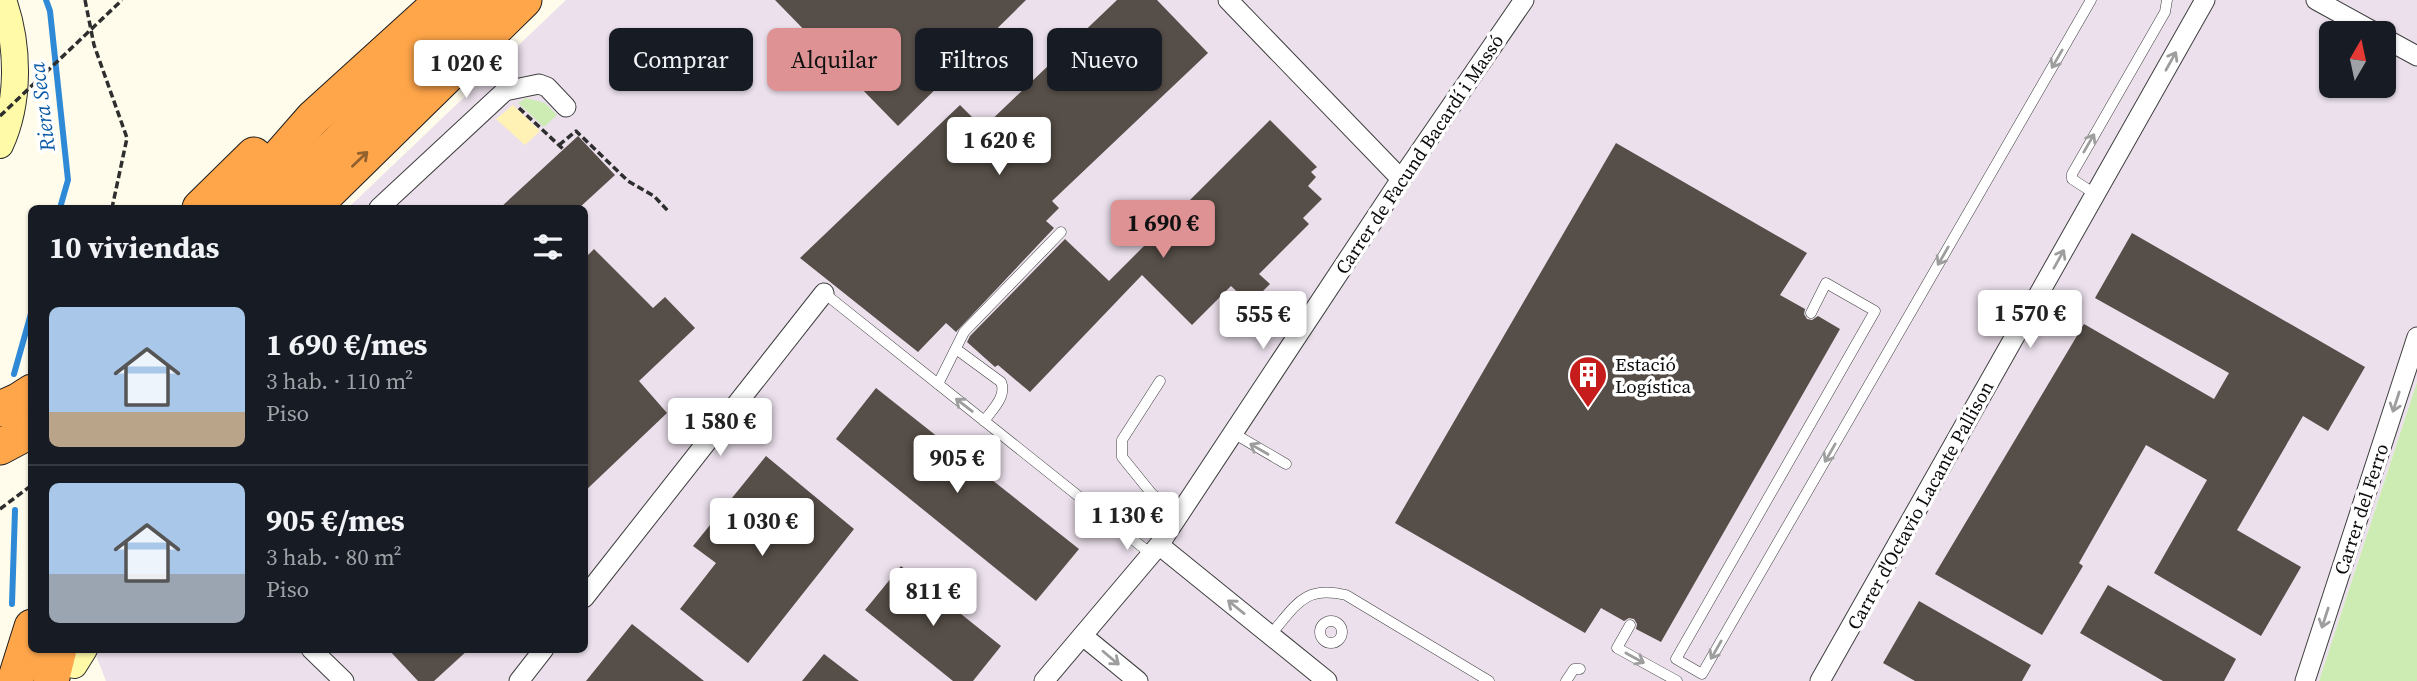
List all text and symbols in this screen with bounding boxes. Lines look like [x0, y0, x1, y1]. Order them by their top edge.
north arrow [2319, 21, 2396, 98]
map controls [2319, 21, 2396, 98]
chip: Comprar [609, 28, 753, 91]
chip: Alquilar [767, 28, 901, 91]
chip: Filtros [915, 28, 1033, 91]
chip: Nuevo [1047, 28, 1162, 91]
street label: Carrer de Facund Bacardí i Massó [1329, 29, 1509, 279]
pin: 1 020 € [401, 41, 531, 100]
text: 1 020 € [430, 47, 502, 79]
one-way arrow [2050, 49, 2064, 69]
one-way arrow [2164, 51, 2178, 71]
water label: Riera Seca [22, 61, 62, 154]
pin: 1 620 € [934, 118, 1064, 177]
text: 1 620 € [963, 124, 1035, 156]
one-way arrow [2083, 134, 2097, 154]
one-way arrow [351, 151, 368, 168]
pin: 1 690 € [1098, 201, 1228, 260]
text: 1 690 € [1127, 207, 1199, 239]
text: 10 viviendas [49, 227, 220, 268]
icon: filters [529, 228, 567, 266]
one-way arrow [1936, 246, 1950, 266]
one-way arrow [2053, 249, 2066, 270]
pin: 1 570 € [1965, 290, 2095, 350]
pin: 555 € [1214, 292, 1312, 351]
text: 1 570 € [1994, 297, 2066, 329]
text: 555 € [1236, 298, 1290, 330]
text: 1 690 €/mes [266, 324, 427, 365]
icon: home [105, 335, 189, 419]
place label: Estació Logística [1615, 351, 1692, 399]
building icon: Estació Logística [1567, 354, 1609, 409]
text: 3 hab. · 110 m² [266, 365, 413, 397]
street label: Carrer d'Octavio Lacante Pallison [1841, 376, 1999, 634]
one-way arrow [2389, 391, 2402, 413]
text: Piso [266, 397, 309, 429]
one-way arrow [955, 397, 974, 412]
pin: 1 580 € [655, 398, 785, 458]
text: 1 580 € [684, 405, 756, 437]
pin: 905 € [908, 435, 1006, 495]
street label: Carrer del Ferro [2328, 440, 2394, 578]
one-way arrow [1250, 441, 1270, 455]
text: 905 € [930, 442, 984, 474]
one-way arrow [1822, 443, 1836, 463]
pin: 1 130 € [1062, 492, 1192, 552]
pin: 1 030 € [697, 498, 827, 558]
text: 1 130 € [1091, 499, 1163, 531]
text: 905 €/mes [266, 500, 405, 541]
text: 1 030 € [726, 505, 798, 537]
icon: home [105, 511, 189, 595]
text: 3 hab. · 80 m² [266, 541, 402, 573]
pin: 811 € [884, 568, 982, 628]
text: Piso [266, 573, 309, 605]
text: 811 € [906, 575, 960, 607]
one-way arrow [1228, 599, 1246, 615]
one-way arrow [2318, 607, 2330, 629]
one-way arrow [1709, 640, 1723, 660]
one-way arrow [1101, 650, 1119, 666]
one-way arrow [1625, 651, 1645, 665]

